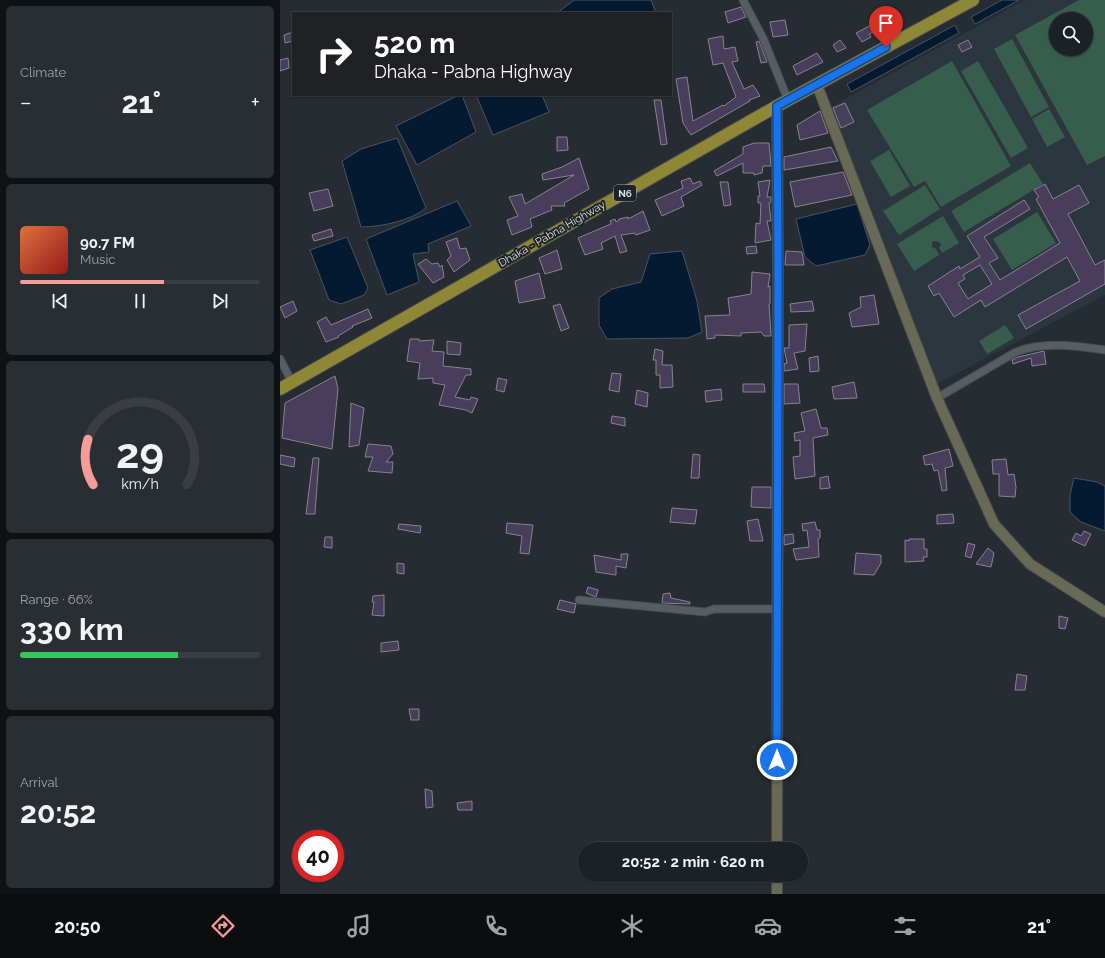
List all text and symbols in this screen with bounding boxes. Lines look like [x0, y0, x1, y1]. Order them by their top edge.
pin [869, 6, 903, 47]
icon: arrive [875, 12, 897, 34]
map controls [1049, 12, 1093, 56]
button: search [1049, 12, 1093, 56]
text: 520 m [374, 27, 455, 60]
icon: right [308, 28, 360, 80]
text: Dhaka - Pabna Highway [374, 61, 572, 82]
text: Climate [20, 65, 66, 80]
text: 21° [122, 85, 161, 120]
text: − [20, 89, 32, 115]
text: + [251, 89, 260, 115]
road number: N6 [614, 185, 636, 201]
street label: Dhaka - Pabna Highway [496, 198, 608, 270]
text: 90.7 FM [80, 234, 135, 252]
text: Music [80, 252, 115, 267]
icon: previous [49, 290, 71, 312]
icon: pause [129, 290, 151, 312]
icon: next [209, 290, 231, 312]
text: 29 [116, 429, 164, 478]
text: km/h [121, 476, 159, 492]
text: Range · 66% [20, 592, 93, 607]
text: 330 km [20, 612, 124, 647]
position arrow [756, 739, 798, 781]
text: Arrival [20, 775, 58, 790]
text: 20:52 [20, 795, 96, 830]
speed limit sign: 40 [292, 830, 344, 882]
text: 20:52 · 2 min · 620 m [622, 853, 764, 871]
icon: directions [209, 912, 237, 940]
icon: music [345, 912, 373, 940]
icon: phone [482, 912, 510, 940]
icon: climate [618, 912, 646, 940]
icon: car [754, 912, 782, 940]
icon: filters [891, 912, 919, 940]
text: 20:50 [54, 916, 101, 937]
text: 21° [1027, 916, 1051, 937]

